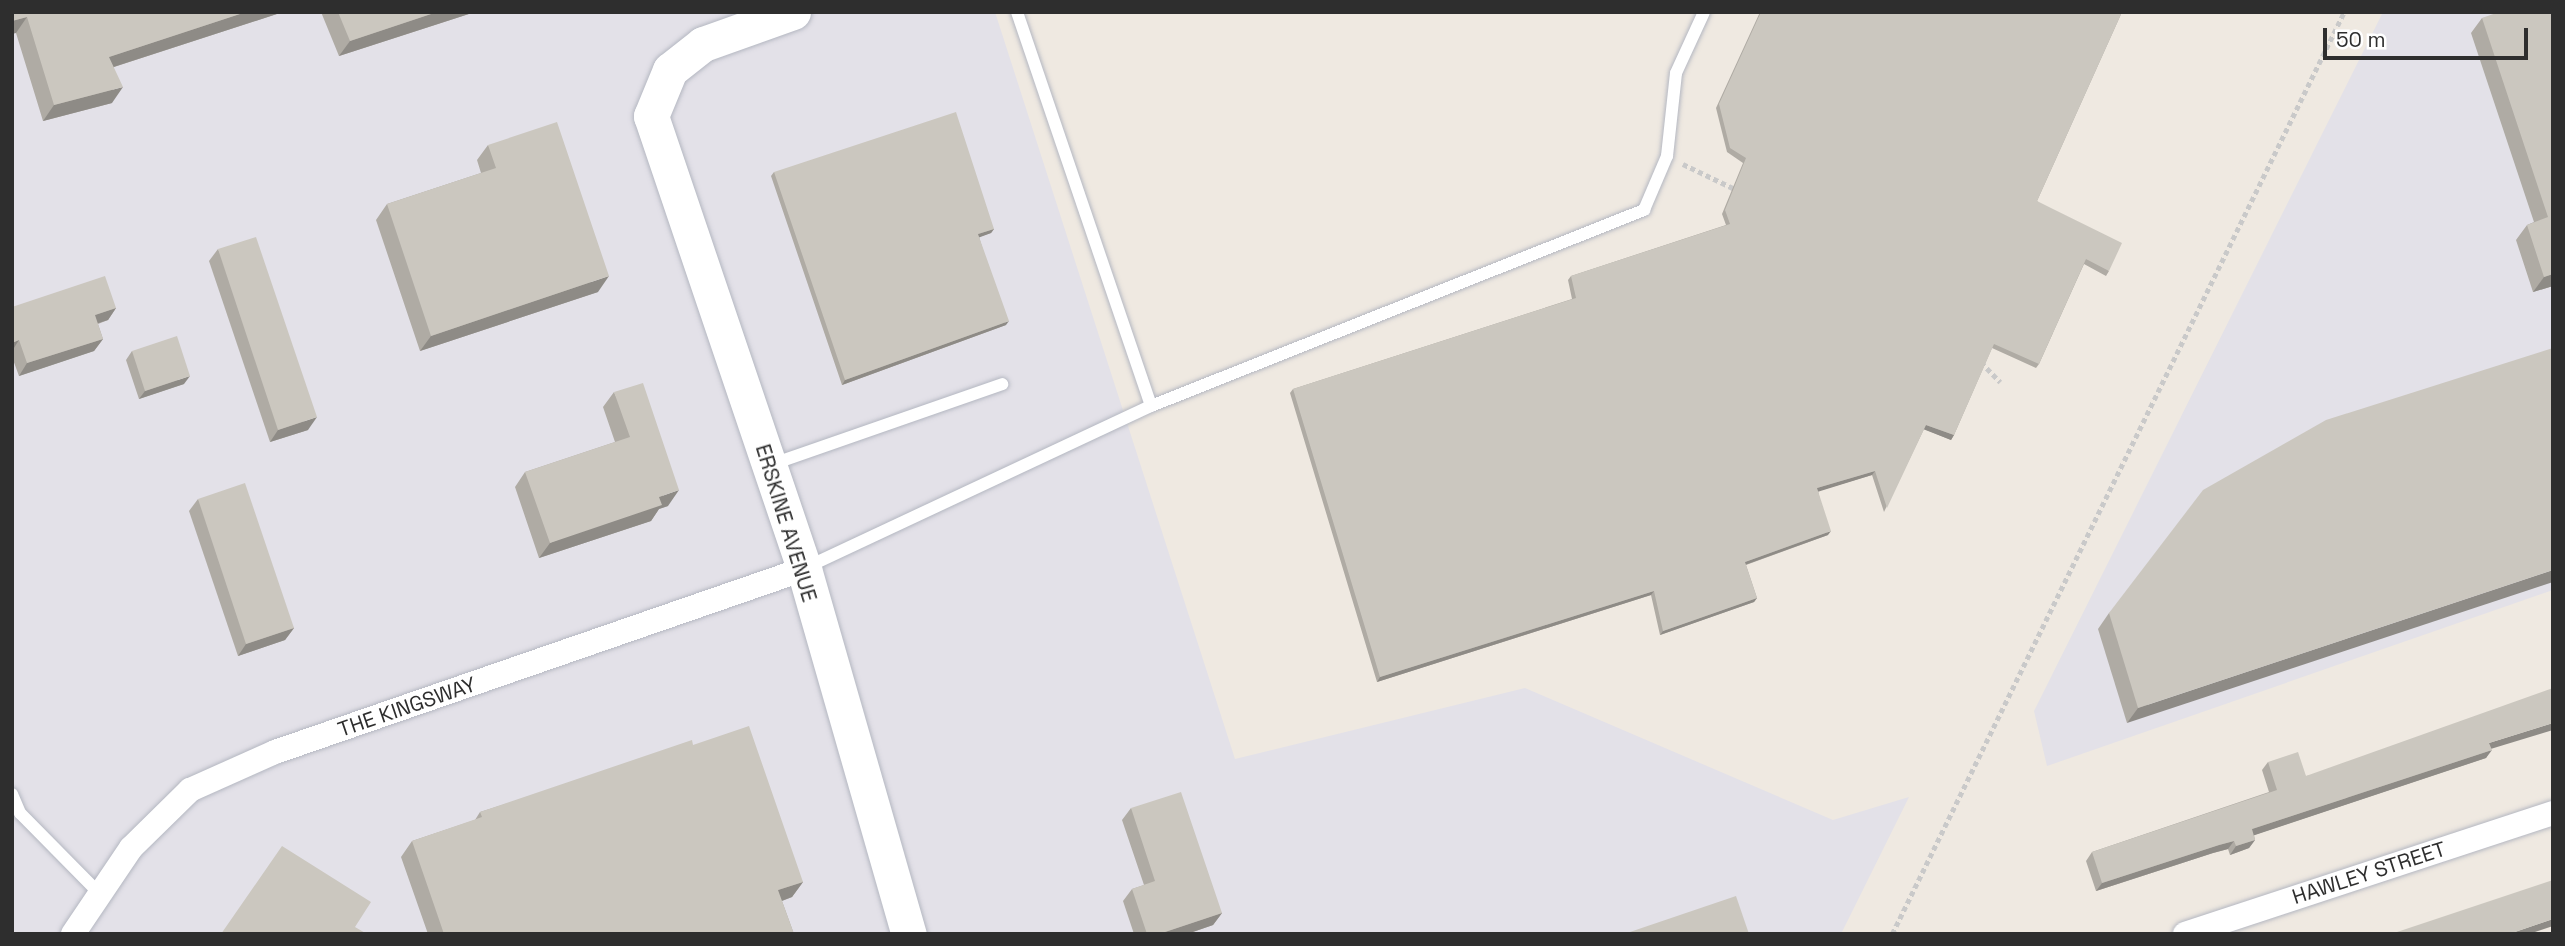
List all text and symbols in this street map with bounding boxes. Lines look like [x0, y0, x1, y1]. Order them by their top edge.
scale bar [2327, 14, 2532, 58]
text: 50 m [2336, 26, 2386, 53]
street label: ERSKINE AVENUE [750, 441, 822, 605]
street label: THE KINGSWAY [335, 672, 479, 742]
street label: HAWLEY STREET [2289, 836, 2449, 910]

